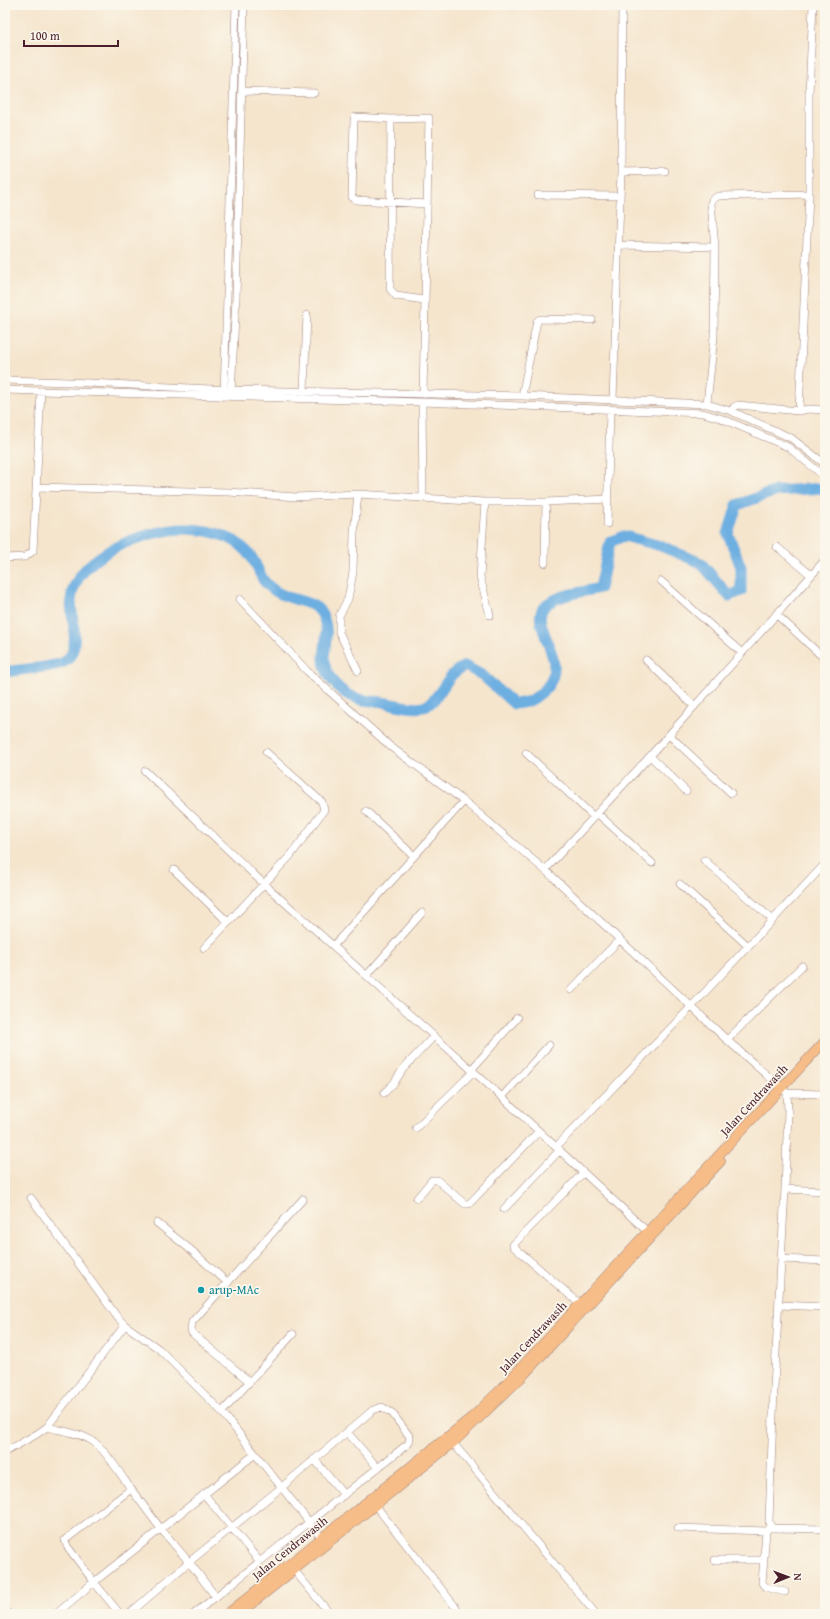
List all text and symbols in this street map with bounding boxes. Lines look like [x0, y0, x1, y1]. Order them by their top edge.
scale bar [24, 22, 118, 48]
text: 100 m [30, 27, 60, 44]
street label: Jalan Cendrawasih [715, 1060, 792, 1141]
place label: arup-MAc [209, 1281, 260, 1298]
marker: arup-MAc [196, 1285, 206, 1295]
street label: Jalan Cendrawasih [494, 1297, 571, 1378]
street label: Jalan Cendrawasih [247, 1512, 331, 1585]
north arrow [768, 1557, 808, 1597]
text: N [790, 1573, 806, 1581]

